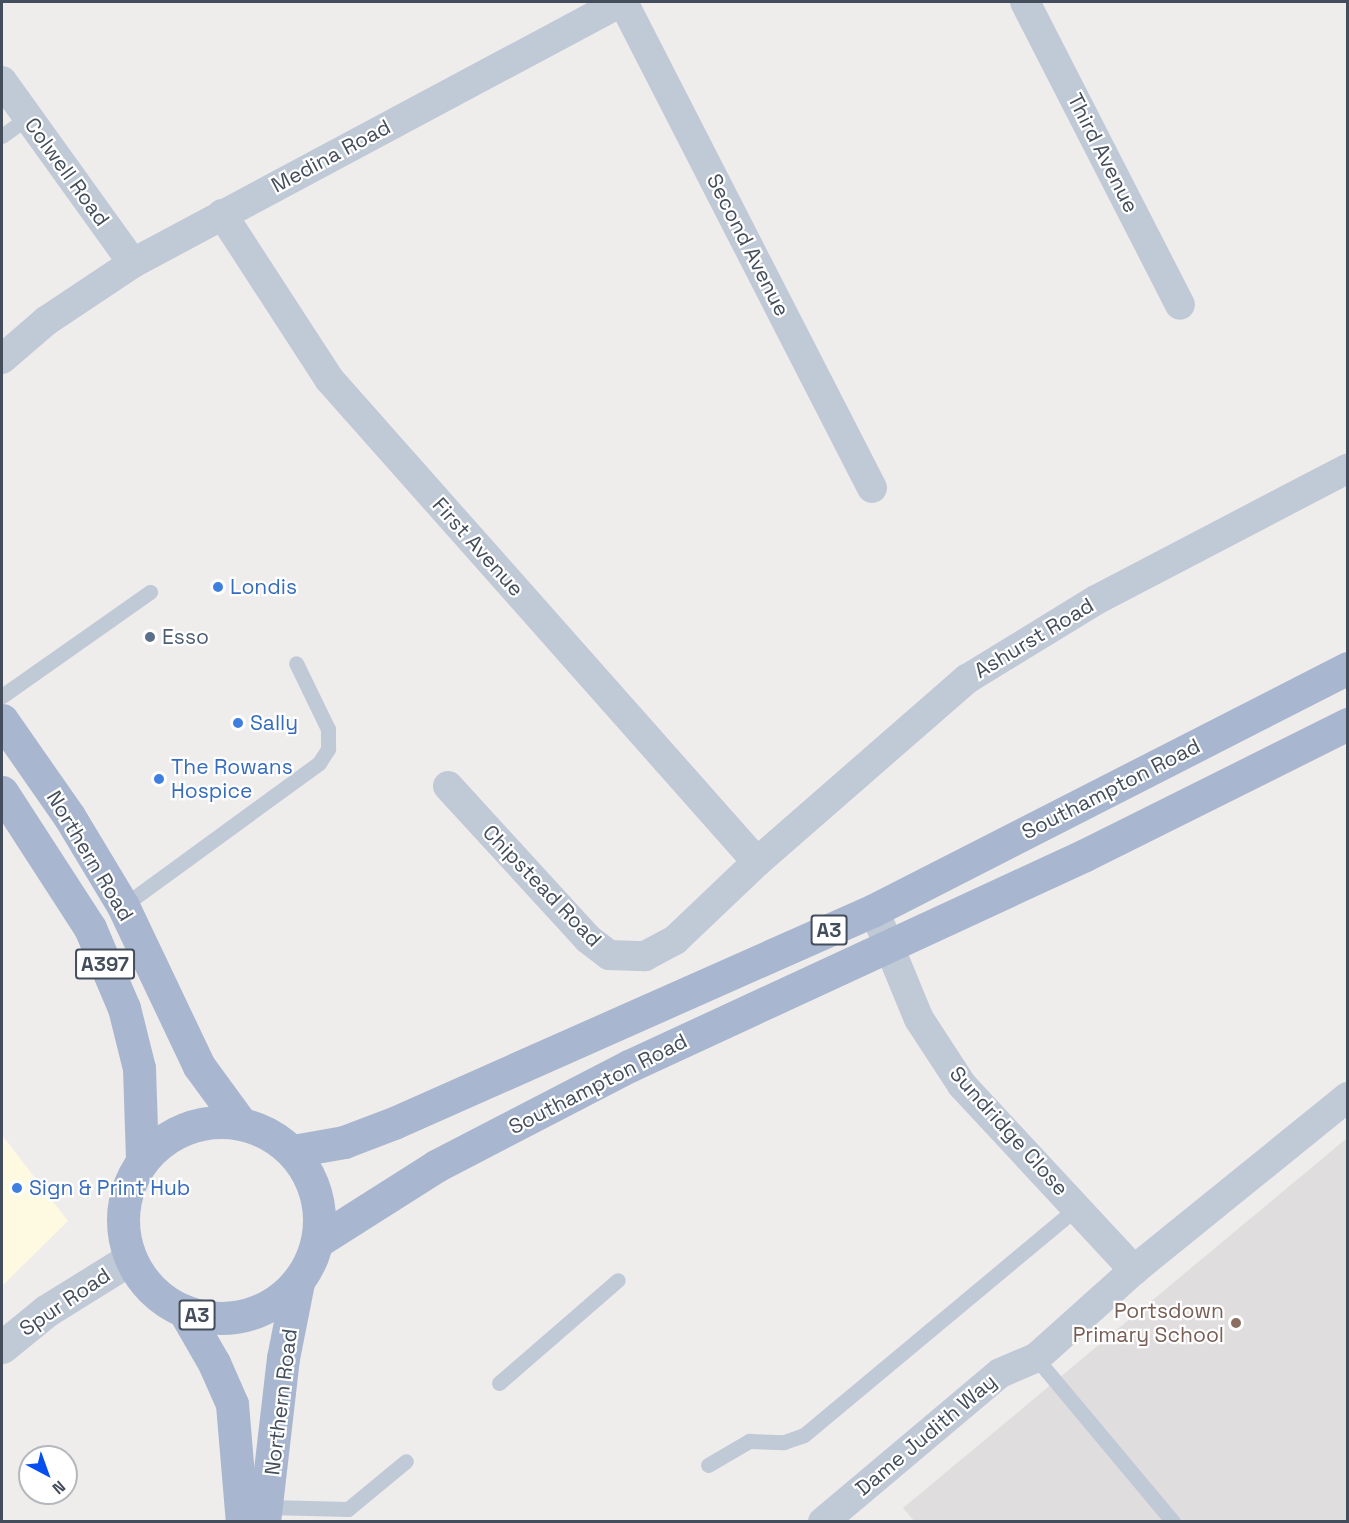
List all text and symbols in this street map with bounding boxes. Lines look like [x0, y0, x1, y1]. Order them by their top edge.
street label: Third Avenue [1062, 89, 1144, 217]
street label: Colwell Road [19, 113, 115, 231]
street label: Medina Road [267, 114, 395, 198]
street label: Second Avenue [701, 169, 795, 321]
street label: First Avenue [427, 492, 529, 602]
place label: Londis [230, 574, 297, 600]
marker: Londis [211, 580, 225, 594]
street label: Ashurst Road [970, 592, 1098, 684]
place label: Esso [162, 624, 209, 650]
marker: Esso [143, 630, 157, 644]
place label: Sally [250, 710, 298, 736]
marker: Sally [231, 716, 245, 730]
street label: Southampton Road [1018, 733, 1204, 845]
place label: The Rowans Hospice [171, 754, 293, 804]
marker: The Rowans Hospice [152, 772, 166, 786]
street label: Northern Road [41, 786, 139, 926]
street label: Chipstead Road [477, 820, 607, 952]
road number: A3 [810, 913, 848, 947]
road number: A397 [75, 947, 135, 981]
street label: Southampton Road [505, 1028, 691, 1140]
street label: Sundridge Close [944, 1061, 1074, 1201]
place label: Sign & Print Hub [29, 1175, 190, 1201]
marker: Sign & Print Hub [10, 1181, 24, 1195]
street label: Spur Road [15, 1262, 115, 1342]
road number: A3 [178, 1298, 216, 1332]
place label: Portsdown Primary School [1073, 1298, 1224, 1348]
marker: Portsdown Primary School [1229, 1316, 1243, 1330]
street label: Northern Road [260, 1327, 302, 1477]
street label: Dame Judith Way [850, 1369, 1002, 1501]
north arrow [18, 1445, 78, 1505]
text: N [48, 1476, 70, 1499]

